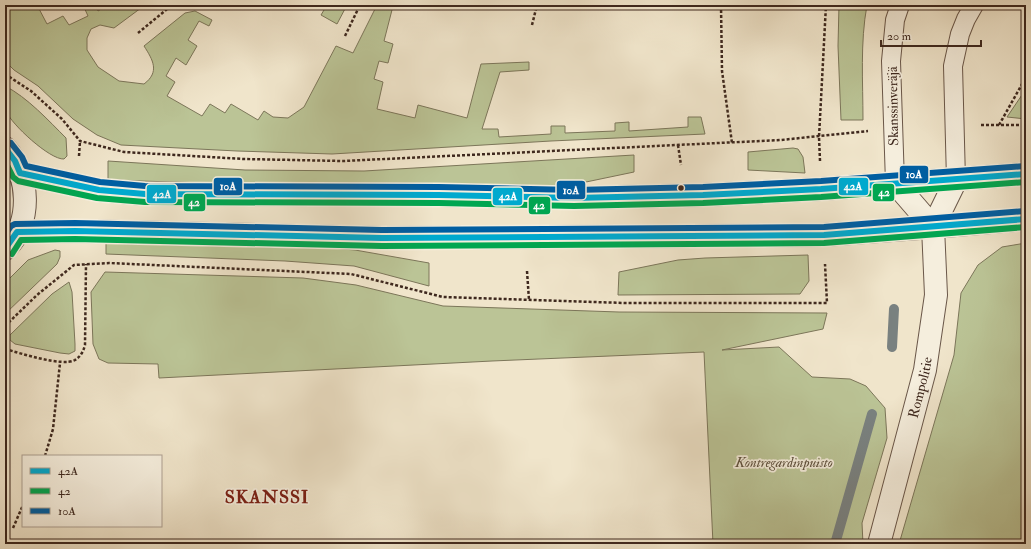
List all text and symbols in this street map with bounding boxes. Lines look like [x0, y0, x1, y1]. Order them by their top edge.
scale bar [881, 22, 981, 48]
text: 20 m [887, 29, 912, 44]
street label: Skanssinveräjä [884, 66, 902, 146]
line badge: 10A [899, 165, 929, 184]
text: 10A [906, 168, 923, 181]
line badge: 10A [213, 177, 243, 196]
line badge: 42A [838, 177, 869, 196]
text: 10A [220, 180, 237, 193]
line badge: 10A [556, 180, 586, 200]
text: 42A [843, 180, 863, 194]
unlabelled marker [676, 183, 686, 193]
line badge: 42 [872, 183, 895, 202]
line badge: 42A [146, 184, 177, 204]
text: 10A [563, 184, 580, 197]
text: 42 [877, 186, 890, 200]
line badge: 42A [492, 187, 523, 206]
text: 42A [152, 188, 172, 202]
text: 42A [498, 190, 518, 204]
line badge: 42 [183, 193, 206, 212]
text: 42 [187, 196, 200, 210]
line badge: 42 [528, 196, 551, 215]
text: 42 [532, 199, 545, 213]
street label: Rompolitie [904, 355, 935, 420]
park label: Kontregardinpuisto [734, 454, 833, 471]
legend [22, 455, 162, 527]
text: 42A [58, 464, 79, 479]
text: 42 [58, 484, 71, 499]
district label: SKANSSI [225, 486, 309, 509]
text: 10A [58, 504, 76, 519]

